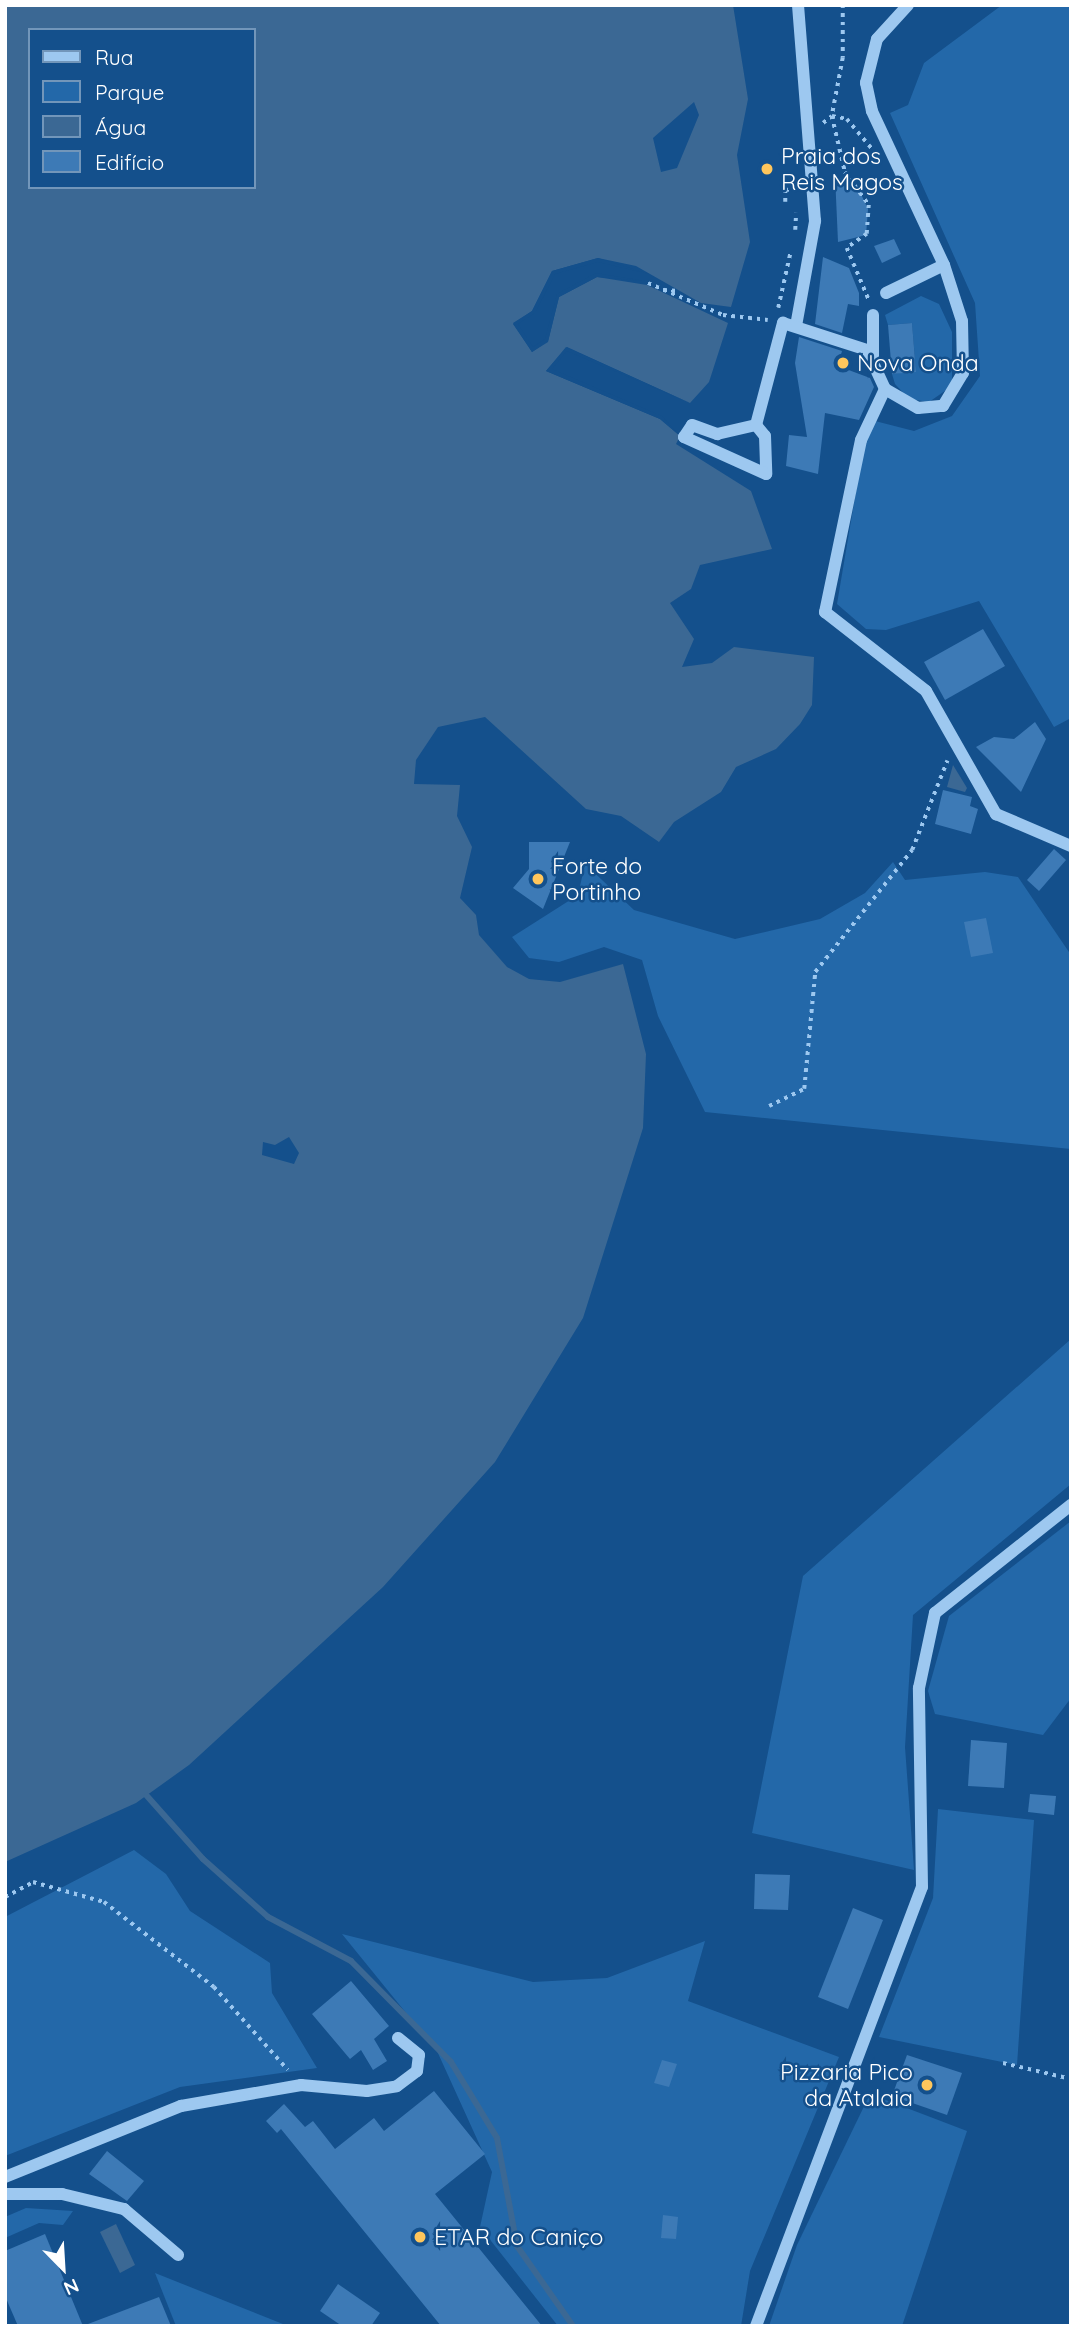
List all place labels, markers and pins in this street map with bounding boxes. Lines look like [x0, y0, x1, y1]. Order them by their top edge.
place label: Praia dos Reis Magos [781, 142, 903, 196]
marker: Praia dos Reis Magos [759, 161, 775, 177]
place label: Nova Onda [857, 349, 979, 377]
marker: Nova Onda [835, 355, 851, 371]
place label: Forte do Portinho [552, 852, 642, 906]
marker: Forte do Portinho [530, 871, 546, 887]
place label: Pizzaria Pico da Atalaia [780, 2058, 913, 2112]
marker: Pizzaria Pico da Atalaia [919, 2077, 935, 2093]
place label: ETAR do Caniço [434, 2223, 603, 2251]
marker: ETAR do Caniço [412, 2229, 428, 2245]

